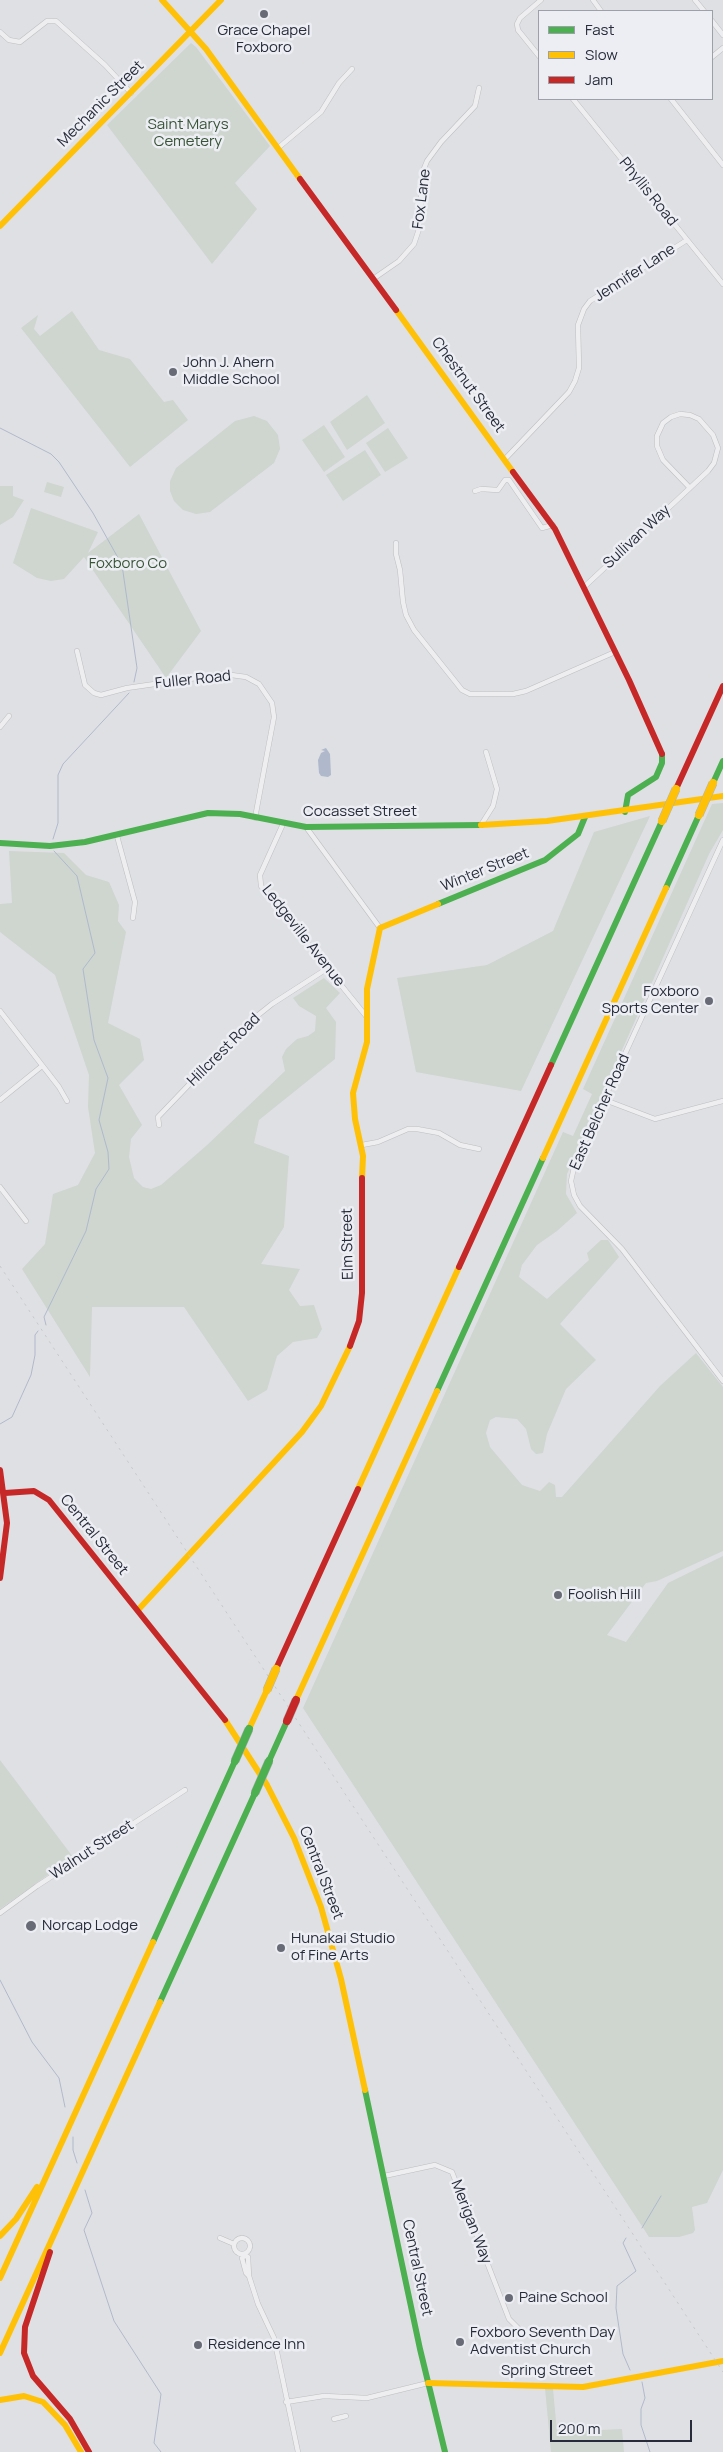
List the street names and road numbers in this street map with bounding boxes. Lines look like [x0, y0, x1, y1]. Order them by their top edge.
street label: Mechanic Street [54, 57, 148, 151]
street label: Phyllis Road [615, 154, 681, 230]
street label: Fox Lane [409, 168, 435, 230]
street label: Jennifer Lane [591, 240, 679, 306]
street label: Chestnut Street [427, 334, 509, 436]
street label: Sullivan Way [600, 501, 674, 573]
street label: Fuller Road [154, 667, 232, 693]
street label: Cocasset Street [303, 803, 417, 821]
street label: Winter Street [438, 844, 532, 896]
street label: Ledgeville Avenue [258, 882, 348, 990]
street label: Hillcrest Road [184, 1010, 264, 1090]
street label: East Belcher Road [566, 1051, 634, 1173]
street label: Elm Street [338, 1208, 358, 1280]
street label: Central Street [56, 1491, 132, 1579]
street label: Walnut Street [47, 1816, 137, 1884]
street label: Central Street [295, 1824, 347, 1922]
street label: Merigan Way [447, 2177, 495, 2267]
street label: Central Street [398, 2218, 436, 2318]
street label: Spring Street [501, 2362, 593, 2380]

